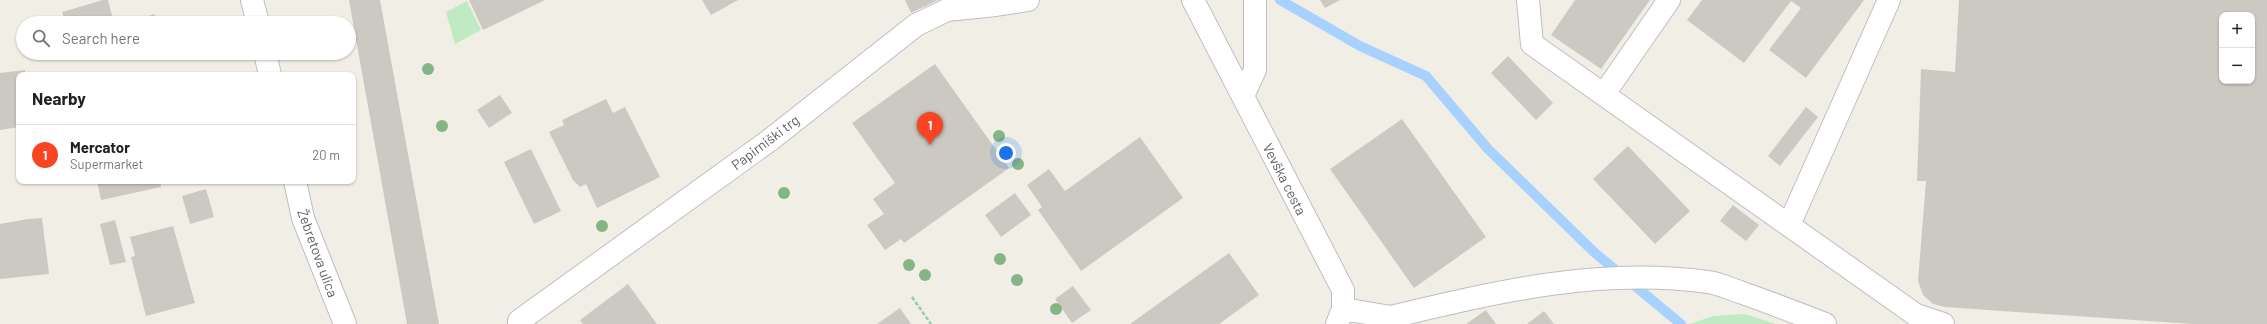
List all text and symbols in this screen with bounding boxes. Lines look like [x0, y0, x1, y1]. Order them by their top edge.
map controls [2219, 12, 2255, 84]
button: + [2219, 12, 2255, 48]
search box [16, 16, 356, 60]
icon: search [30, 27, 52, 49]
text: Search here [62, 29, 140, 47]
button: − [2219, 48, 2255, 84]
text: Nearby [32, 88, 86, 108]
street label: Papirniški trg [728, 111, 802, 173]
pin: 1 [917, 112, 943, 145]
text: Mercator [70, 138, 130, 156]
street label: Vevška cesta [1260, 140, 1310, 218]
your location [996, 143, 1016, 163]
text: 1 [43, 147, 47, 163]
text: 20 m [312, 147, 340, 163]
text: Supermarket [70, 156, 143, 172]
street label: Žebretova ulica [294, 207, 342, 299]

